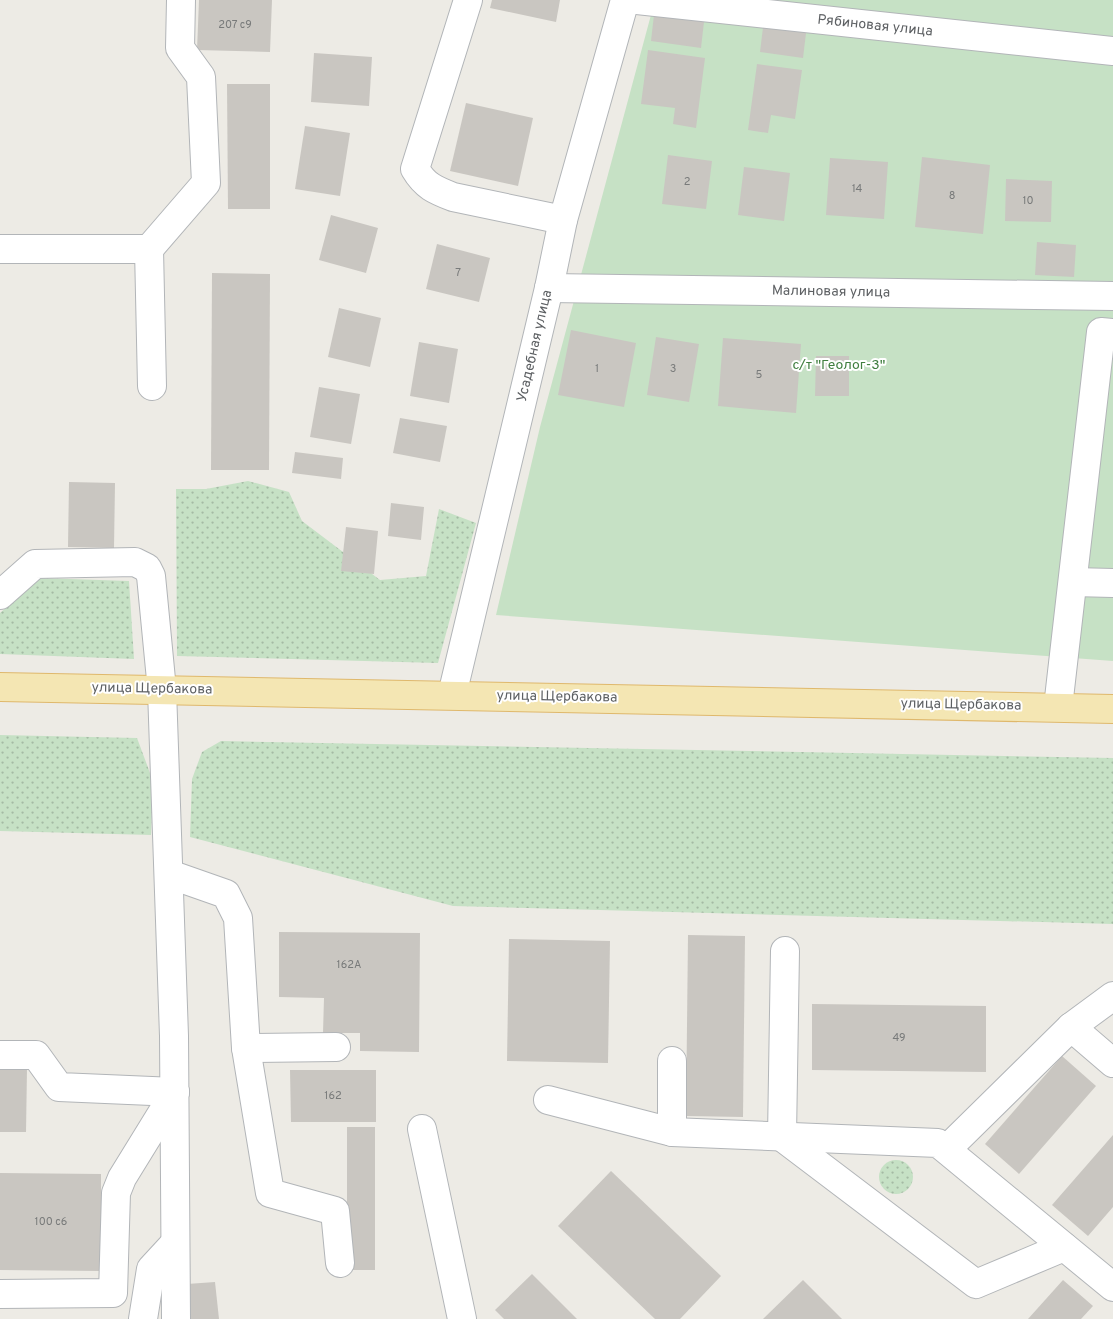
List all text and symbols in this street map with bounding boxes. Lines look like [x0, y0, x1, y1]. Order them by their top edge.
street label: Рябиновая улица [816, 11, 934, 41]
house number: 207 с9 [218, 18, 252, 32]
house number: 2 [684, 175, 690, 189]
house number: 14 [852, 182, 863, 196]
house number: 8 [949, 189, 955, 203]
house number: 10 [1022, 194, 1034, 208]
house number: 7 [455, 266, 461, 280]
street label: Малиновая улица [772, 282, 890, 302]
street label: Усадебная улица [514, 288, 556, 404]
park label: с/т "Геолог-3" [793, 357, 885, 374]
house number: 1 [595, 362, 599, 376]
house number: 3 [670, 362, 676, 376]
house number: 5 [756, 368, 763, 382]
street label: улица Щербакова [91, 679, 213, 699]
street label: улица Щербакова [496, 687, 618, 707]
street label: улица Щербакова [900, 695, 1022, 715]
house number: 162А [337, 958, 361, 972]
house number: 49 [892, 1031, 906, 1045]
house number: 162 [324, 1089, 342, 1103]
house number: 100 с6 [35, 1215, 67, 1229]

